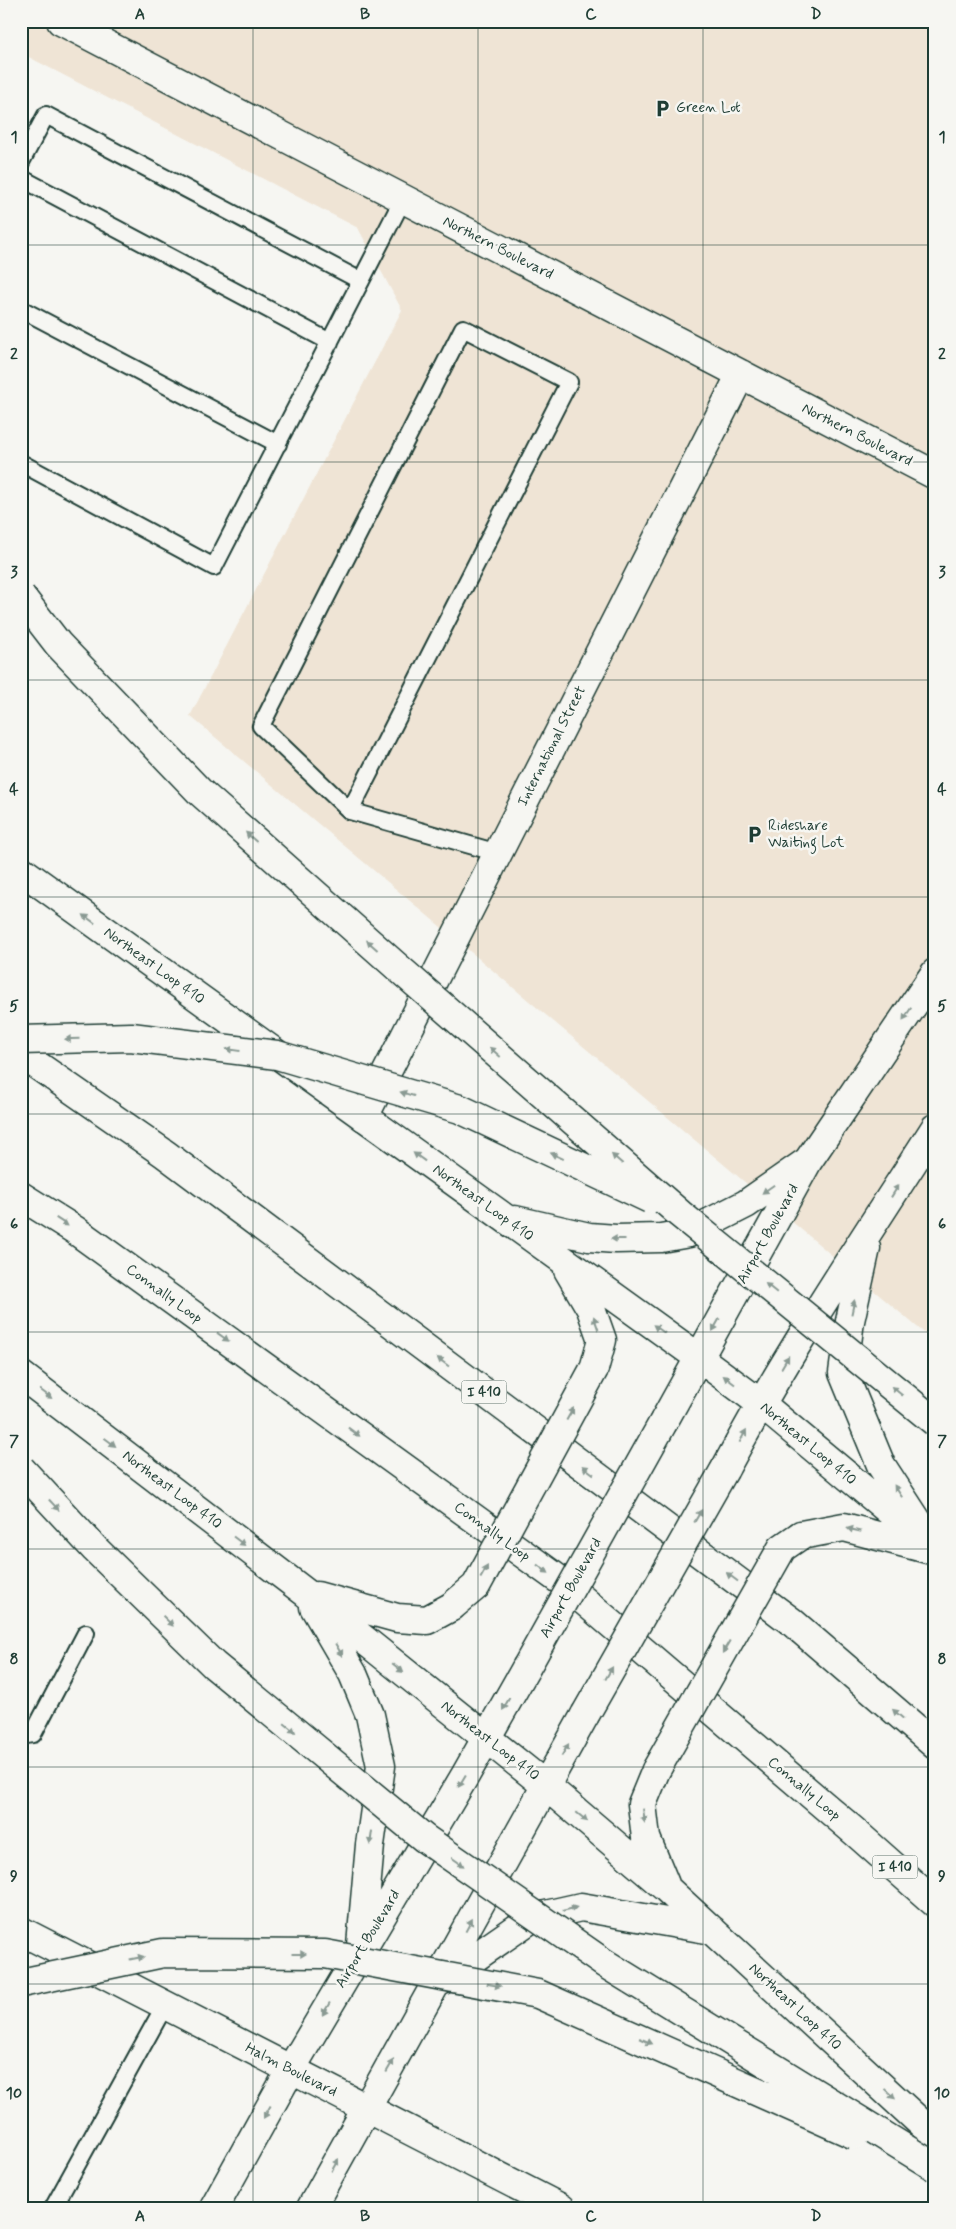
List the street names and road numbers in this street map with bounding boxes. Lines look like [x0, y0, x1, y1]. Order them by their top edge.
street label: Northern Boulevard [439, 212, 557, 285]
street label: Northern Boulevard [798, 399, 916, 472]
street label: International Street [513, 682, 591, 810]
street label: Northeast Loop 410 [100, 923, 208, 1009]
street label: Northeast Loop 410 [429, 1160, 537, 1246]
street label: Airport Boulevard [732, 1180, 804, 1288]
street label: Connally Loop [122, 1259, 206, 1329]
road number: I 410 [462, 1380, 506, 1404]
street label: Northeast Loop 410 [756, 1398, 860, 1490]
street label: Northeast Loop 410 [118, 1446, 226, 1534]
street label: Connally Loop [450, 1497, 534, 1567]
street label: Airport Boulevard [535, 1534, 607, 1642]
street label: Northeast Loop 410 [437, 1696, 543, 1786]
street label: Connally Loop [763, 1752, 845, 1826]
road number: I 410 [872, 1855, 918, 1878]
street label: Airport Boulevard [331, 1886, 405, 1992]
street label: Northeast Loop 410 [744, 1959, 846, 2055]
street label: Halm Boulevard [241, 2038, 341, 2102]

